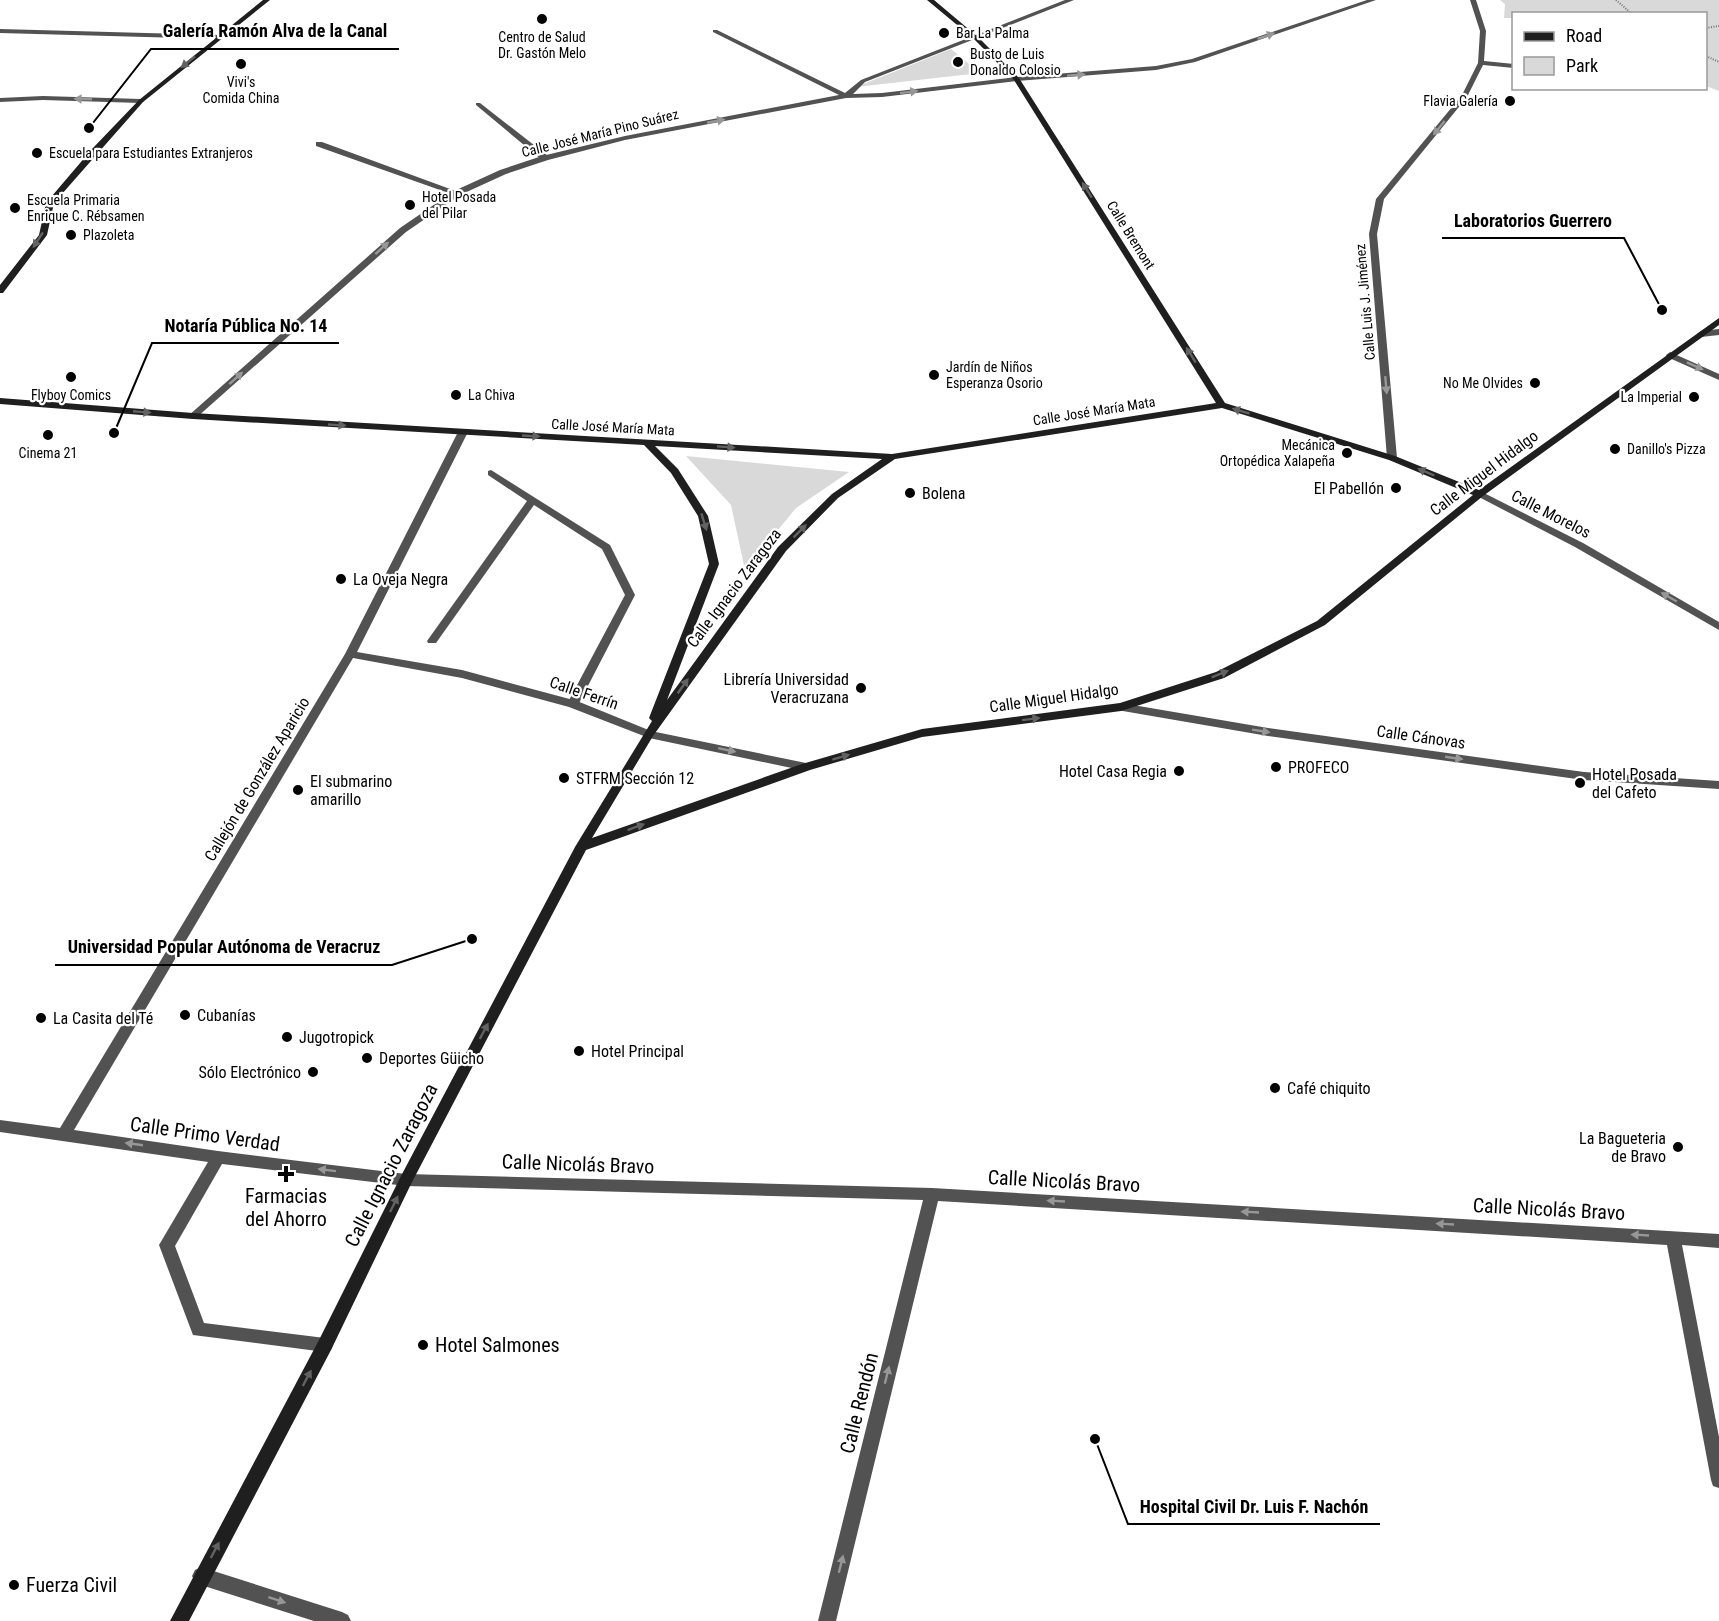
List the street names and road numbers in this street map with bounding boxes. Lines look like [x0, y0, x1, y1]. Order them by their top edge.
street label: Calle José María Pino Suárez [520, 106, 680, 160]
street label: Calle Bremont [1104, 198, 1158, 272]
street label: Calle Luis J. Jiménez [1352, 243, 1378, 361]
street label: Calle José María Mata [1032, 393, 1156, 429]
street label: Calle José María Mata [551, 416, 675, 438]
street label: Calle Miguel Hidalgo [1426, 426, 1542, 520]
street label: Calle Morelos [1508, 486, 1594, 542]
street label: Calle Ignacio Zaragoza [683, 525, 785, 651]
street label: Calle Ferrín [547, 672, 621, 714]
street label: Calle Miguel Hidalgo [988, 680, 1120, 716]
street label: Callejón de González Aparicio [200, 694, 314, 864]
street label: Calle Cánovas [1375, 721, 1467, 753]
street label: Calle Ignacio Zaragoza [339, 1079, 443, 1251]
street label: Calle Primo Verdad [129, 1112, 281, 1156]
street label: Calle Nicolás Bravo [501, 1149, 655, 1179]
street label: Calle Nicolás Bravo [987, 1165, 1141, 1197]
street label: Calle Nicolás Bravo [1472, 1193, 1626, 1225]
street label: Calle Rendón [835, 1350, 883, 1456]

